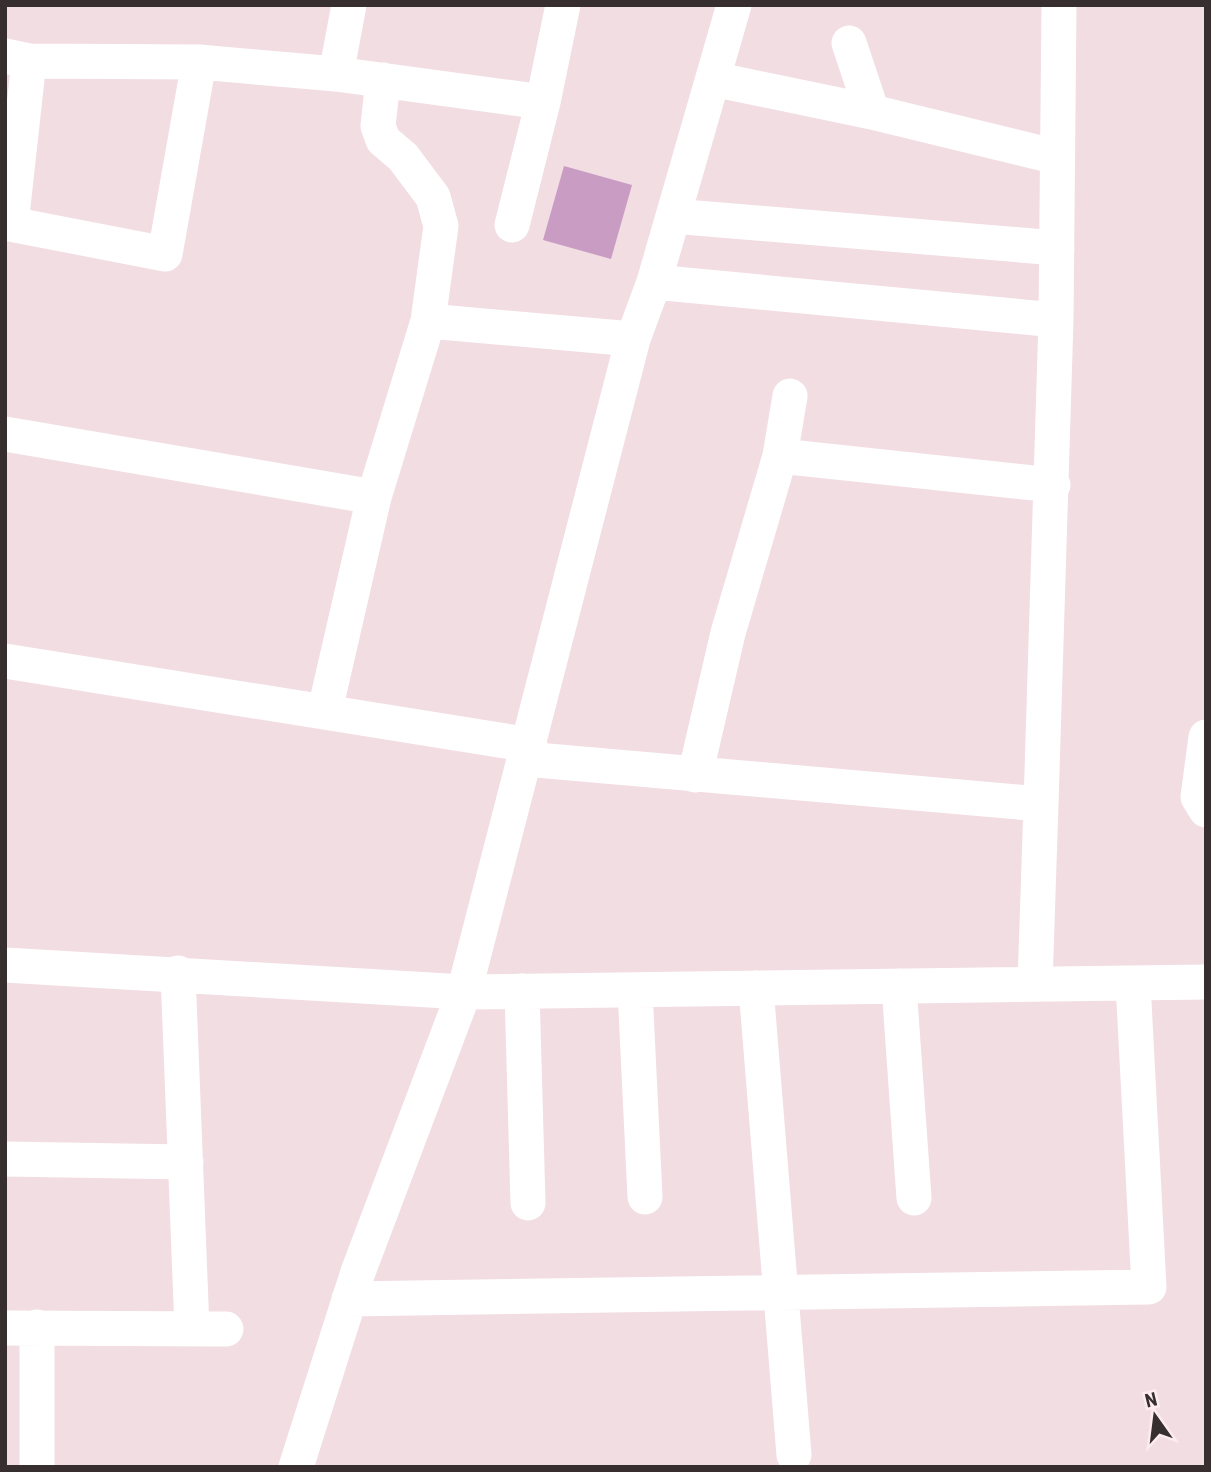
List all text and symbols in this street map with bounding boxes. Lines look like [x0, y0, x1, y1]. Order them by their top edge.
north arrow [1120, 1381, 1190, 1451]
text: N [1143, 1387, 1159, 1413]

